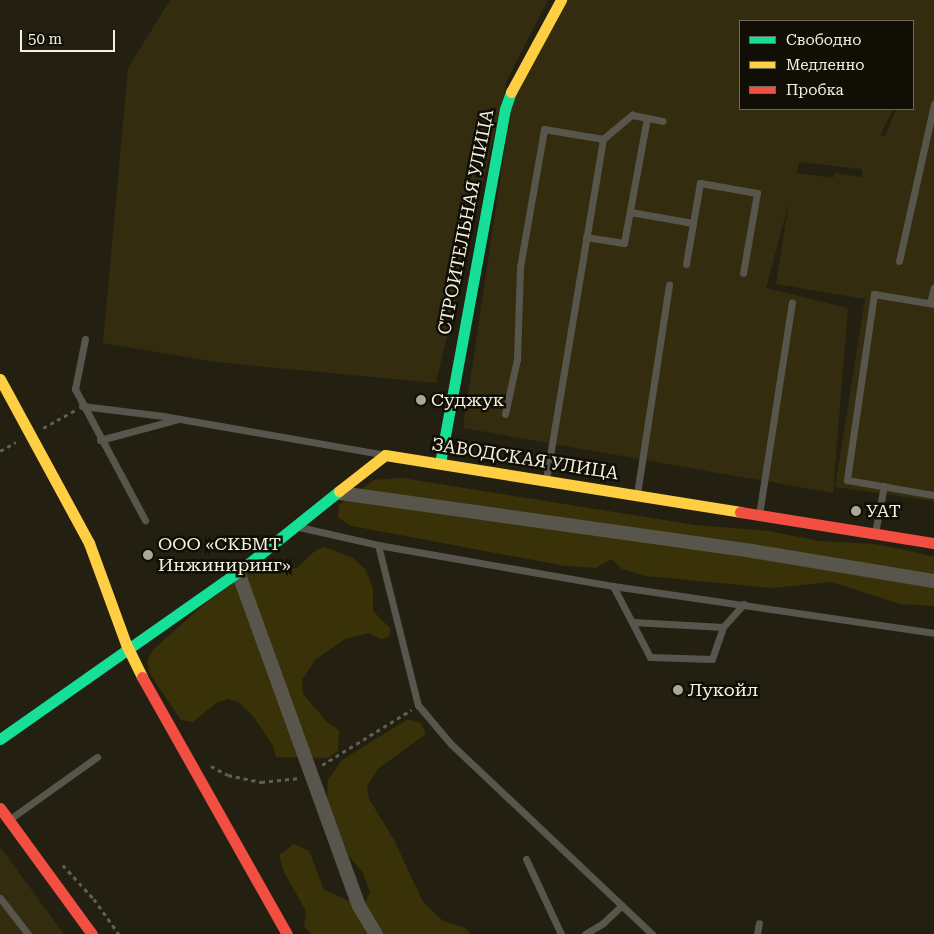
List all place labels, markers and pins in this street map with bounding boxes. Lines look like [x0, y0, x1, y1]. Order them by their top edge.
place label: Суджук [431, 389, 504, 411]
marker: Суджук [415, 394, 427, 406]
place label: УАТ [866, 500, 901, 522]
marker: УАТ [850, 505, 862, 517]
place label: ООО «СКБМТ Инжиниринг» [158, 534, 291, 576]
marker: ООО «СКБМТ Инжиниринг» [142, 549, 154, 561]
place label: Лукойл [688, 679, 758, 701]
marker: Лукойл [672, 684, 684, 696]

